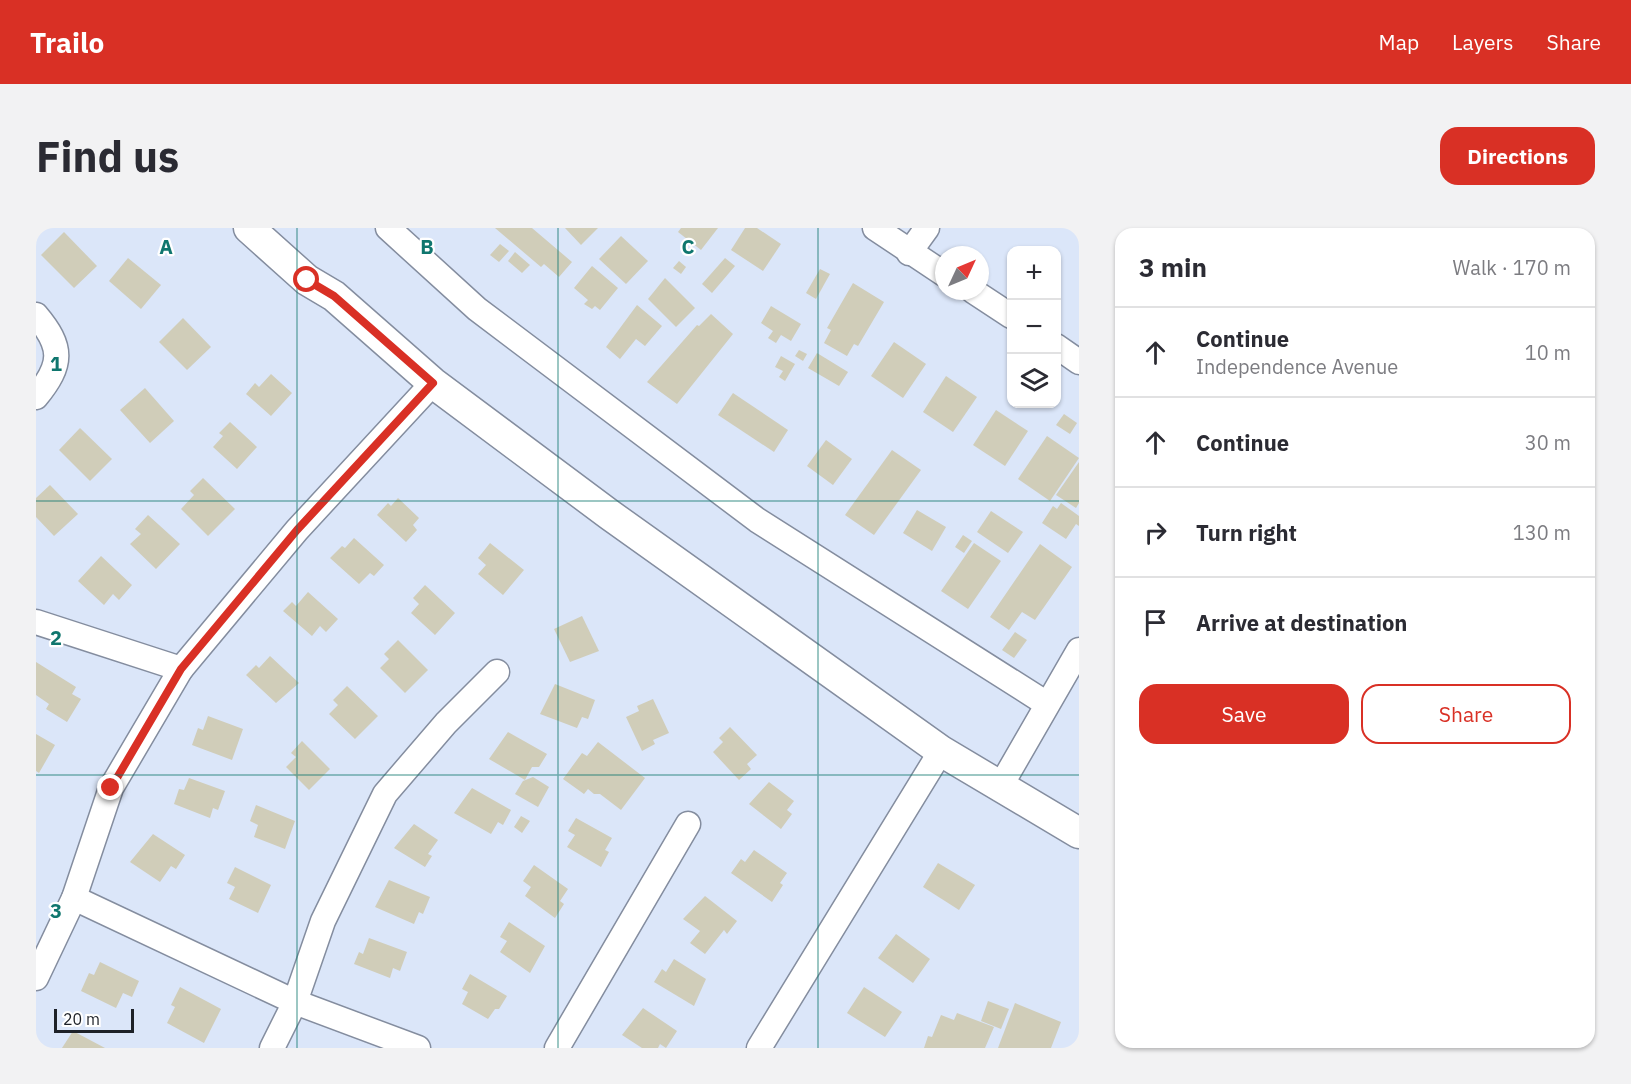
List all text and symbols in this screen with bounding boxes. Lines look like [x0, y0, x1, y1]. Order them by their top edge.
text: Trailo [30, 24, 104, 61]
text: Map [1379, 28, 1419, 56]
text: Layers [1452, 28, 1514, 56]
text: Share [1547, 28, 1601, 56]
button: Directions [1440, 127, 1595, 185]
text: Find us [36, 129, 179, 184]
text: A [159, 233, 173, 260]
text: B [420, 233, 434, 260]
text: C [681, 233, 695, 260]
north arrow [935, 246, 989, 300]
map controls [1007, 246, 1061, 408]
button: + [1007, 246, 1061, 300]
text: 3 min [1139, 250, 1207, 284]
text: Walk · 170 m [1453, 254, 1571, 281]
route start [293, 266, 319, 292]
button: − [1007, 300, 1061, 354]
text: Continue [1196, 324, 1289, 353]
icon: ahead [1139, 336, 1172, 369]
text: 10 m [1525, 339, 1571, 366]
text: 1 [50, 350, 62, 377]
text: Independence Avenue [1196, 353, 1398, 380]
button: layers [1007, 354, 1061, 408]
icon: ahead [1139, 426, 1172, 459]
text: Continue [1196, 428, 1289, 457]
text: 30 m [1525, 429, 1571, 456]
icon: right [1139, 516, 1172, 549]
text: Turn right [1196, 518, 1297, 547]
text: 130 m [1513, 519, 1571, 546]
icon: arrive [1139, 606, 1172, 639]
text: Arrive at destination [1196, 608, 1407, 637]
text: 2 [50, 624, 62, 651]
button: Save [1139, 684, 1349, 744]
button: Share [1361, 684, 1571, 744]
route end [97, 774, 123, 800]
text: 3 [50, 897, 62, 924]
scale bar [54, 1006, 134, 1034]
text: 20 m [63, 1009, 100, 1029]

